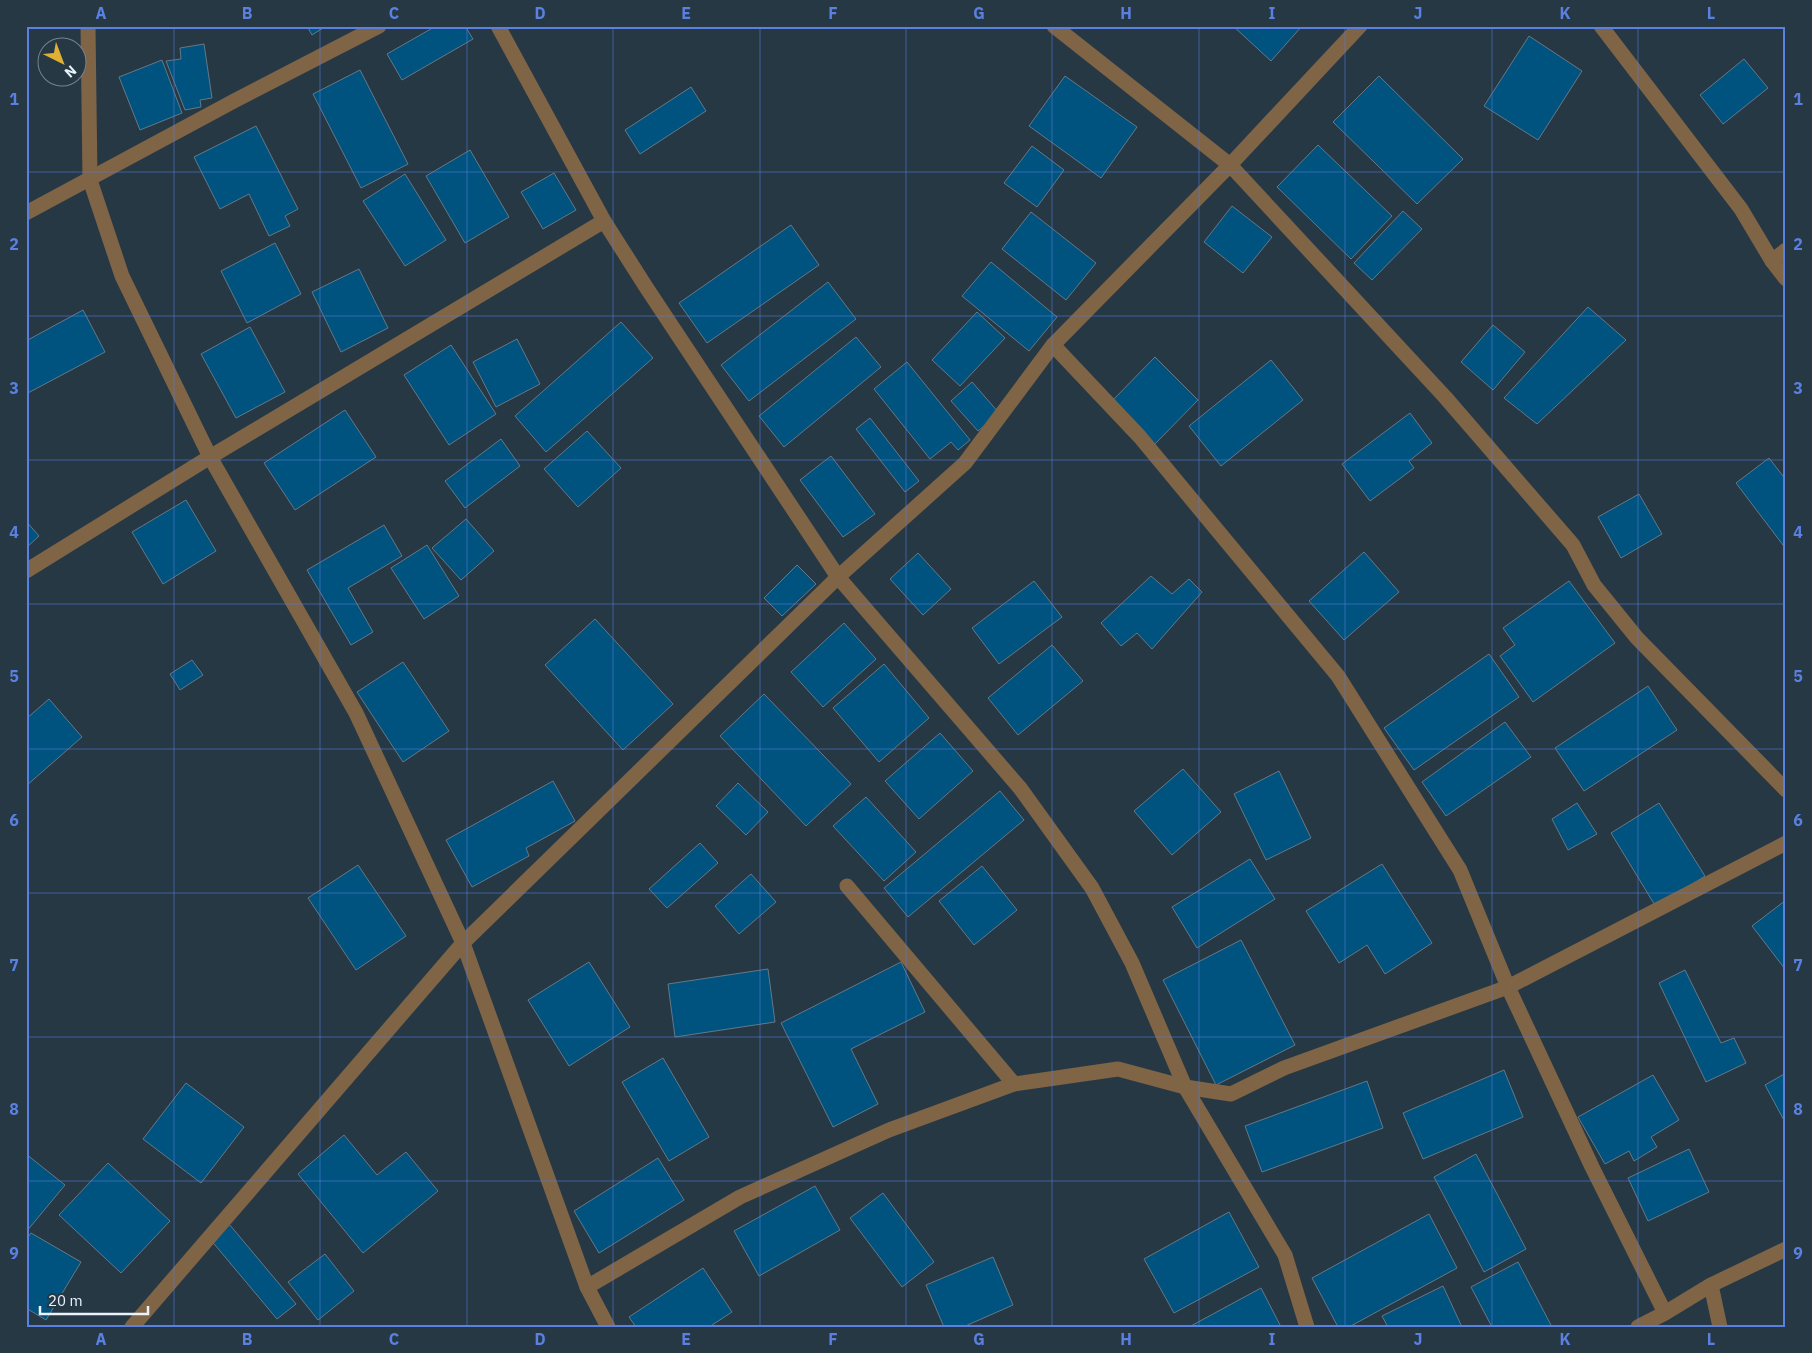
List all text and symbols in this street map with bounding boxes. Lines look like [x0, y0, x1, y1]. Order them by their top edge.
text: A [96, 3, 107, 23]
text: B [242, 3, 253, 23]
text: C [389, 3, 399, 23]
text: D [534, 3, 546, 23]
text: E [681, 3, 691, 23]
text: F [828, 3, 838, 23]
text: G [973, 3, 985, 23]
text: H [1120, 3, 1132, 23]
text: I [1269, 3, 1276, 23]
text: J [1414, 3, 1422, 23]
text: K [1559, 3, 1571, 23]
text: L [1707, 3, 1715, 23]
north arrow [38, 38, 88, 88]
text: N [61, 62, 80, 82]
text: 1 [9, 89, 19, 109]
text: 1 [1793, 89, 1803, 109]
text: 2 [9, 234, 19, 254]
text: 2 [1793, 234, 1803, 254]
text: 3 [9, 378, 19, 398]
text: 3 [1793, 378, 1803, 398]
text: 4 [9, 522, 19, 542]
text: 4 [1793, 522, 1803, 542]
text: 5 [9, 666, 19, 686]
text: 5 [1793, 666, 1803, 686]
text: 6 [9, 810, 19, 830]
text: 6 [1793, 810, 1803, 830]
text: 7 [9, 955, 19, 975]
text: 7 [1793, 955, 1803, 975]
text: 8 [9, 1099, 19, 1119]
text: 8 [1793, 1099, 1803, 1119]
text: 9 [9, 1243, 19, 1263]
text: 9 [1793, 1243, 1803, 1263]
scale bar [40, 1283, 148, 1315]
text: 20 m [48, 1291, 83, 1310]
text: A [96, 1329, 107, 1349]
text: B [242, 1329, 253, 1349]
text: C [389, 1329, 399, 1349]
text: D [534, 1329, 546, 1349]
text: E [681, 1329, 691, 1349]
text: F [828, 1329, 838, 1349]
text: G [973, 1329, 985, 1349]
text: H [1120, 1329, 1132, 1349]
text: I [1269, 1329, 1276, 1349]
text: J [1414, 1329, 1422, 1349]
text: K [1559, 1329, 1571, 1349]
text: L [1707, 1329, 1715, 1349]

